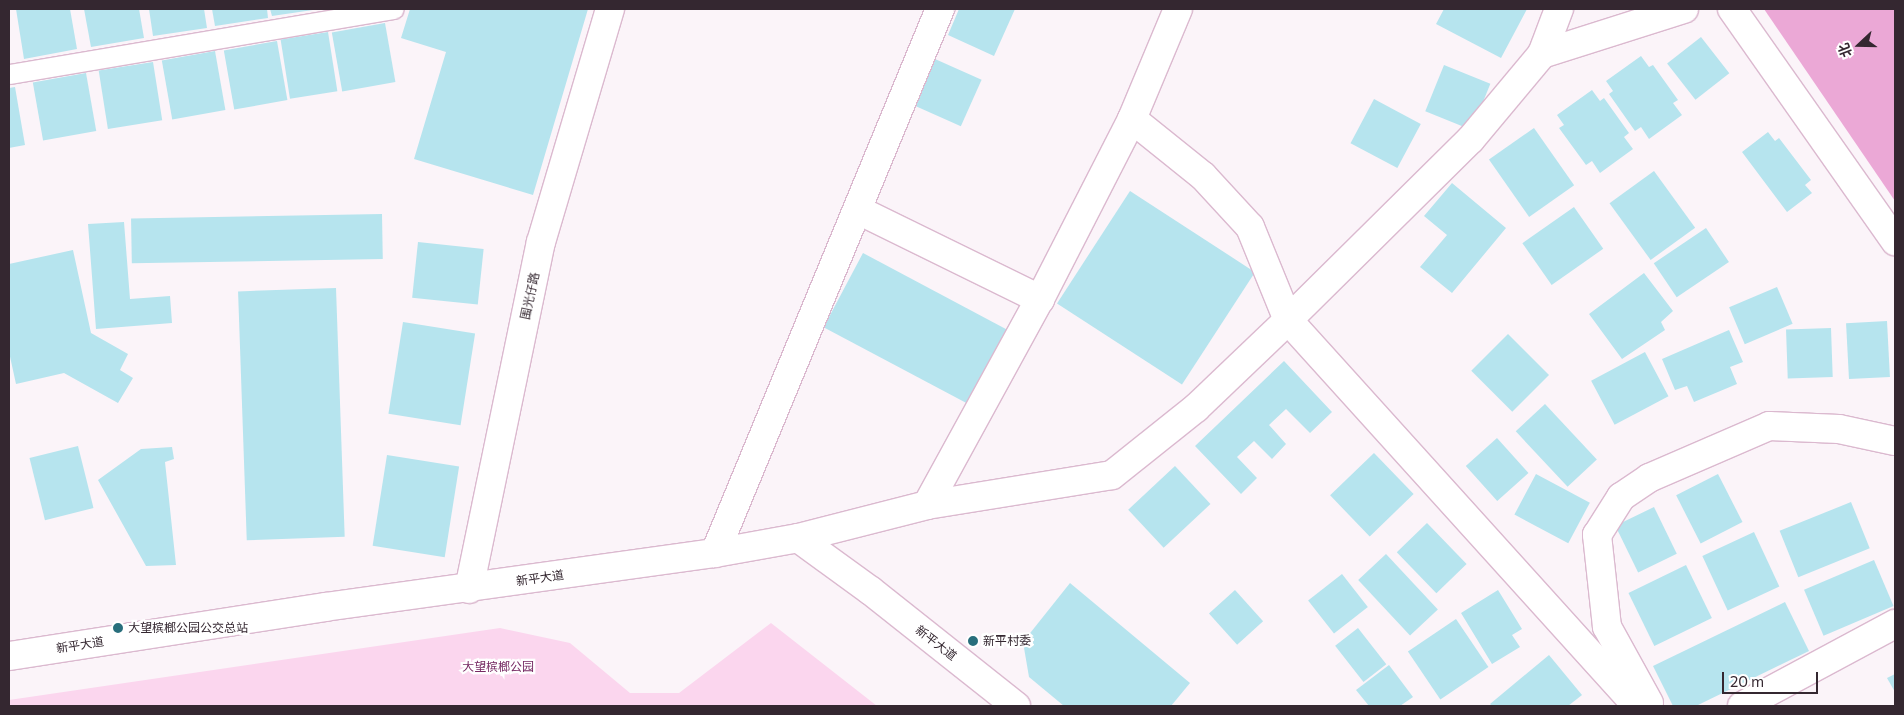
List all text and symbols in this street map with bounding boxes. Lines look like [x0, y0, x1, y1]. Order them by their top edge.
north arrow [1834, 20, 1884, 70]
text: 北 [1834, 41, 1855, 60]
street label: 围光仔路 [518, 271, 542, 321]
street label: 新平大道 [515, 568, 565, 588]
place label: 大望槟榔公园公交总站 [128, 621, 248, 635]
marker: 大望槟榔公园公交总站 [112, 622, 124, 634]
street label: 新平大道 [913, 623, 959, 663]
street label: 新平大道 [55, 634, 105, 656]
place label: 新平村委 [983, 634, 1031, 648]
marker: 新平村委 [967, 635, 979, 647]
park label: 大望槟榔公园 [462, 660, 534, 674]
scale bar [1724, 662, 1820, 694]
text: 20 m [1730, 672, 1764, 690]

